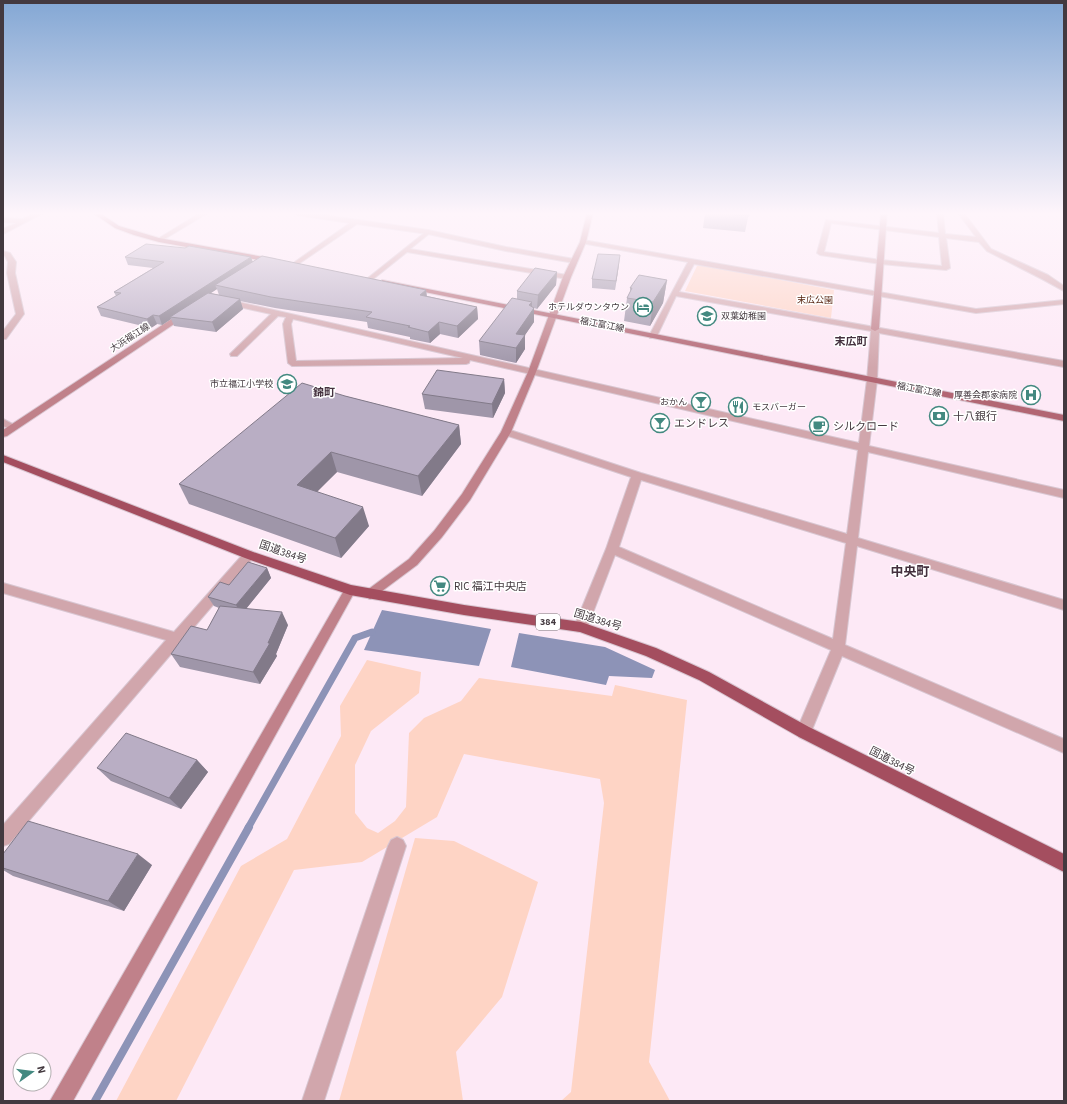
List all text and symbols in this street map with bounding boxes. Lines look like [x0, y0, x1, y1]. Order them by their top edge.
park label: 末広公園 [797, 294, 833, 307]
hotel icon: ホテルダウンタウン [632, 296, 654, 318]
place label: ホテルダウンタウン [548, 301, 629, 314]
school or university icon: 双葉幼稚園 [696, 305, 718, 327]
place label: 双葉幼稚園 [721, 310, 766, 323]
street label: 福江富江線 [579, 314, 626, 336]
street label: 大浜福江線 [108, 320, 153, 356]
district label: 末広町 [835, 334, 868, 349]
school or university icon: 市立福江小学校 [276, 373, 298, 395]
place label: 市立福江小学校 [210, 378, 273, 391]
street label: 福江富江線 [896, 379, 943, 401]
hospital icon: 厚善会郡家病院 [1020, 384, 1042, 406]
district label: 錦町 [313, 385, 335, 400]
place label: 厚善会郡家病院 [954, 389, 1017, 402]
bar icon: おかん [690, 391, 712, 413]
place label: おかん [660, 396, 687, 409]
restaurant icon: モスバーガー [727, 396, 749, 418]
place label: モスバーガー [752, 401, 806, 414]
bank icon: 十八銀行 [928, 405, 950, 427]
place label: 十八銀行 [953, 409, 997, 424]
bar icon: エンドレス [649, 412, 671, 434]
cafe icon: シルクロード [808, 415, 830, 437]
place label: エンドレス [674, 416, 729, 431]
place label: シルクロード [833, 419, 899, 434]
street label: 国道384号 [257, 537, 309, 567]
district label: 中央町 [890, 563, 930, 581]
supermarket icon: RIC 福江中央店 [429, 575, 451, 597]
place label: RIC 福江中央店 [454, 579, 527, 594]
street label: 国道384号 [572, 606, 624, 634]
road number: 384 [536, 614, 560, 630]
street label: 国道384号 [867, 743, 917, 779]
north arrow [12, 1052, 52, 1092]
text: N [33, 1064, 49, 1075]

